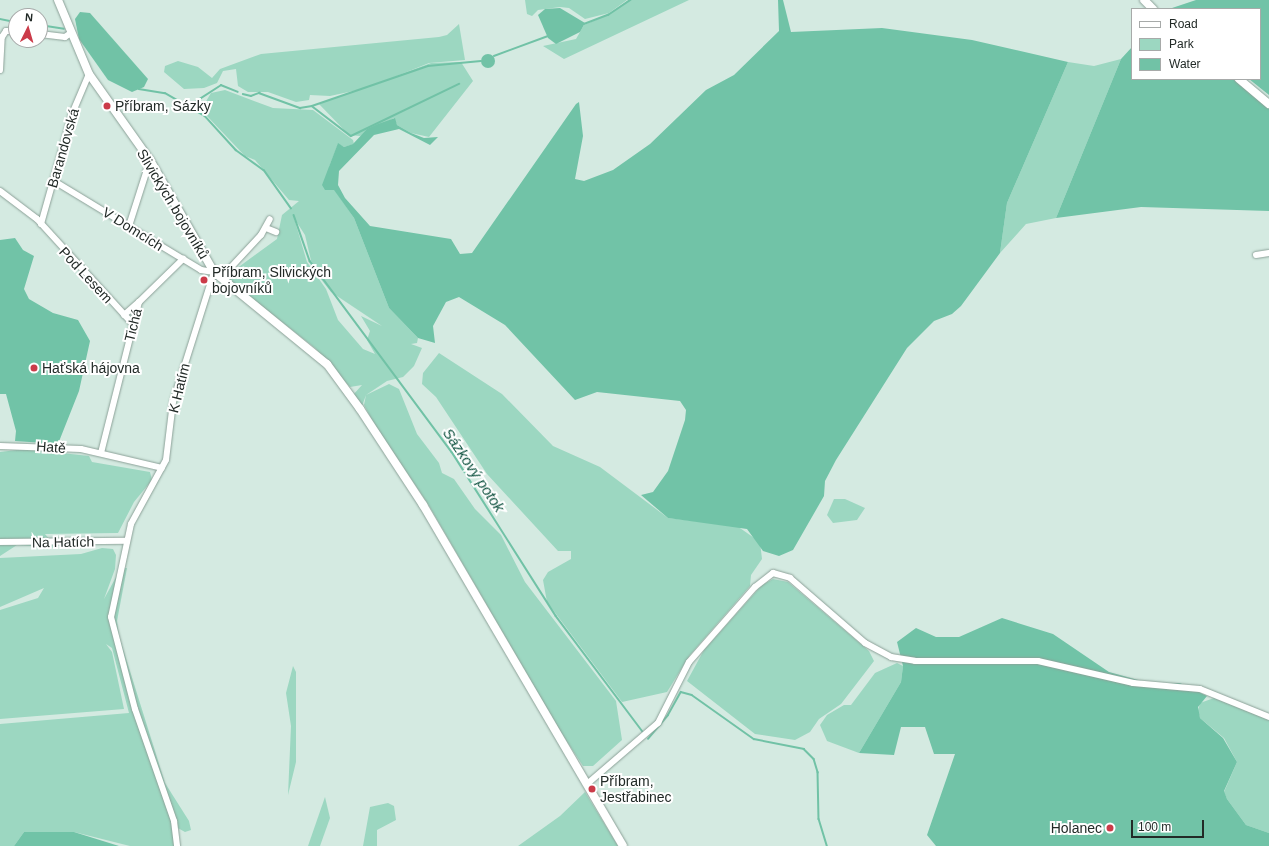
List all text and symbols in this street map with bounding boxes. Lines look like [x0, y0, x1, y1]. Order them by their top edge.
north arrow [8, 8, 48, 48]
legend [1131, 8, 1261, 80]
text: N [24, 11, 33, 23]
text: Road [1169, 17, 1198, 31]
text: Park [1169, 37, 1194, 51]
text: Water [1169, 57, 1201, 71]
place label: Příbram, Sázky [115, 98, 211, 114]
marker: Příbram, Sázky [102, 101, 112, 111]
street label: Barandovská [44, 106, 82, 190]
street label: Slivických bojovníků [134, 146, 212, 262]
street label: V Domcích [100, 204, 166, 254]
street label: Pod Lesem [56, 243, 116, 307]
place label: Příbram, Slivických bojovníků [212, 264, 331, 296]
marker: Příbram, Slivických bojovníků [199, 275, 209, 285]
street label: Tichá [121, 307, 145, 343]
place label: Haťská hájovna [42, 360, 140, 376]
street label: K Hatím [165, 361, 193, 415]
marker: Haťská hájovna [29, 363, 39, 373]
water label: Sázkový potok [439, 425, 509, 515]
street label: Hatě [36, 438, 66, 456]
street label: Na Hatích [32, 533, 94, 551]
place label: Příbram, Jestřabinec [600, 773, 672, 806]
marker: Příbram, Jestřabinec [587, 784, 597, 794]
scale bar [1133, 812, 1206, 838]
place label: Holanec [1051, 820, 1102, 836]
text: 100 m [1138, 820, 1171, 834]
marker: Holanec [1105, 823, 1115, 833]

